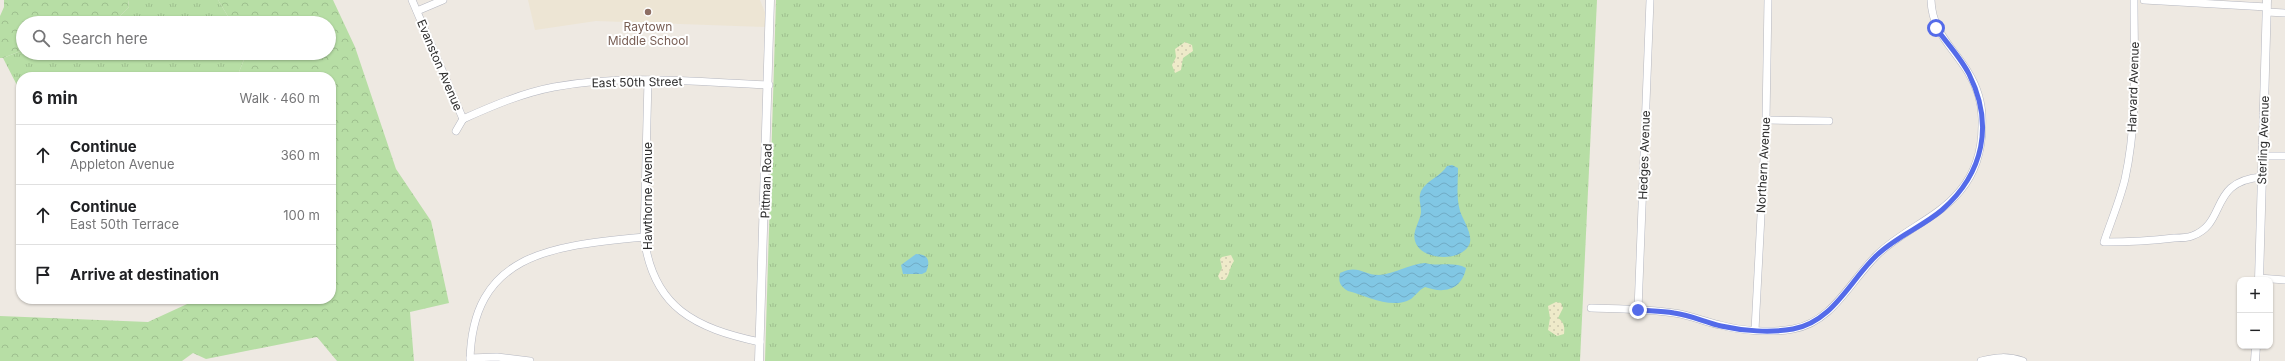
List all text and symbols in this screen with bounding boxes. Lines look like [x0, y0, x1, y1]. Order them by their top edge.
marker: Raytown Middle School [643, 7, 653, 17]
search box [16, 16, 336, 60]
street label: Evanston Avenue [414, 17, 466, 113]
place label: Raytown Middle School [608, 19, 688, 48]
route start [1927, 19, 1945, 37]
icon: search [30, 27, 52, 49]
text: Search here [62, 29, 148, 48]
street label: Harvard Avenue [2124, 41, 2142, 133]
street label: East 50th Street [591, 74, 683, 90]
text: 6 min [32, 88, 78, 108]
text: Walk · 460 m [240, 90, 320, 106]
street label: Sterling Avenue [2254, 95, 2272, 185]
street label: Hedges Avenue [1635, 110, 1653, 200]
street label: Northern Avenue [1753, 117, 1773, 213]
text: Continue [70, 137, 137, 156]
street label: Hawthorne Avenue [640, 142, 655, 250]
street label: Pittman Road [757, 143, 775, 219]
icon: ahead [32, 144, 54, 166]
text: 360 m [281, 147, 320, 163]
text: Appleton Avenue [70, 156, 175, 172]
text: Continue [70, 197, 137, 216]
icon: ahead [32, 204, 54, 226]
text: 100 m [283, 207, 320, 223]
text: East 50th Terrace [70, 216, 179, 232]
icon: arrive [32, 264, 54, 286]
text: Arrive at destination [70, 265, 219, 284]
map controls [2237, 277, 2273, 349]
button: + [2237, 277, 2273, 313]
route end [1629, 301, 1647, 319]
button: − [2237, 313, 2273, 349]

